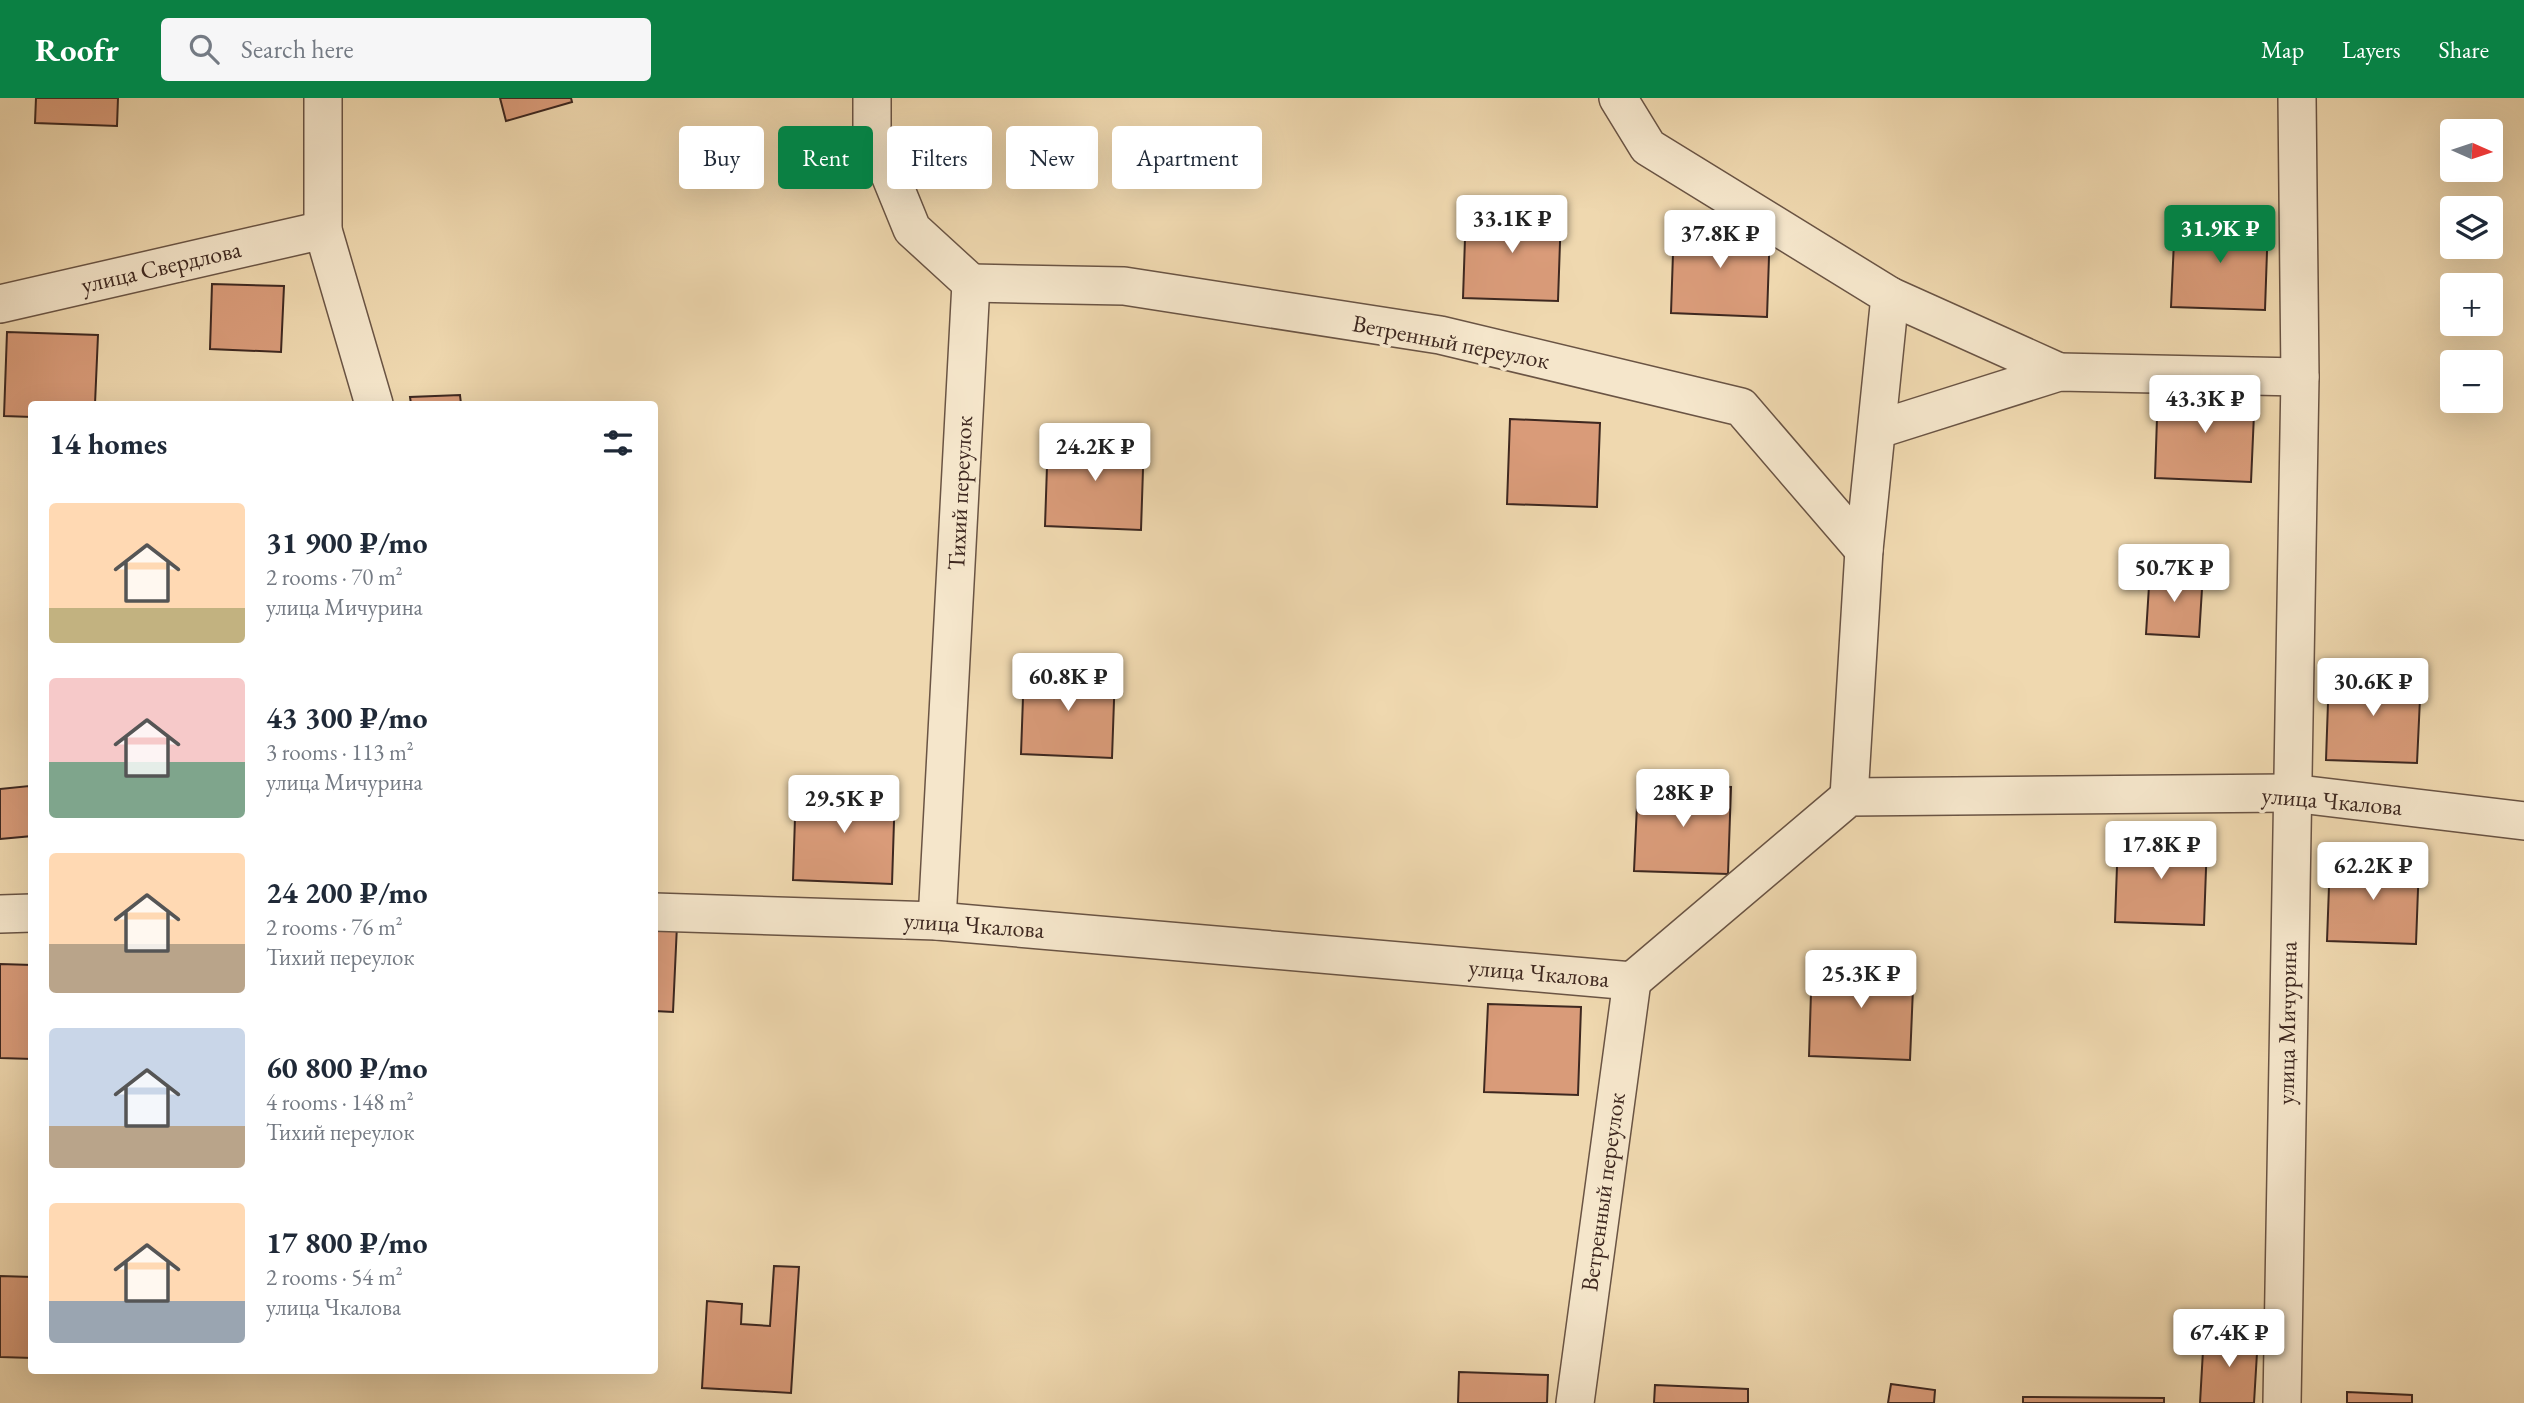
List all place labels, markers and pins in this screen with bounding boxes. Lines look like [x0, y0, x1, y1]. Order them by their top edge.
pin: 33.1K ₽ [1447, 195, 1577, 255]
pin: 31.9K ₽ [2155, 206, 2285, 265]
pin: 37.8K ₽ [1655, 211, 1785, 270]
pin: 43.3K ₽ [2140, 376, 2270, 435]
pin: 24.2K ₽ [1030, 424, 1160, 483]
pin: 50.7K ₽ [2109, 545, 2239, 604]
pin: 60.8K ₽ [1003, 654, 1133, 713]
pin: 30.6K ₽ [2308, 658, 2438, 718]
pin: 28K ₽ [1634, 770, 1732, 829]
pin: 29.5K ₽ [779, 776, 909, 835]
pin: 17.8K ₽ [2096, 822, 2226, 881]
pin: 62.2K ₽ [2308, 842, 2438, 902]
pin: 25.3K ₽ [1796, 950, 1926, 1010]
pin: 67.4K ₽ [2164, 1310, 2294, 1369]

